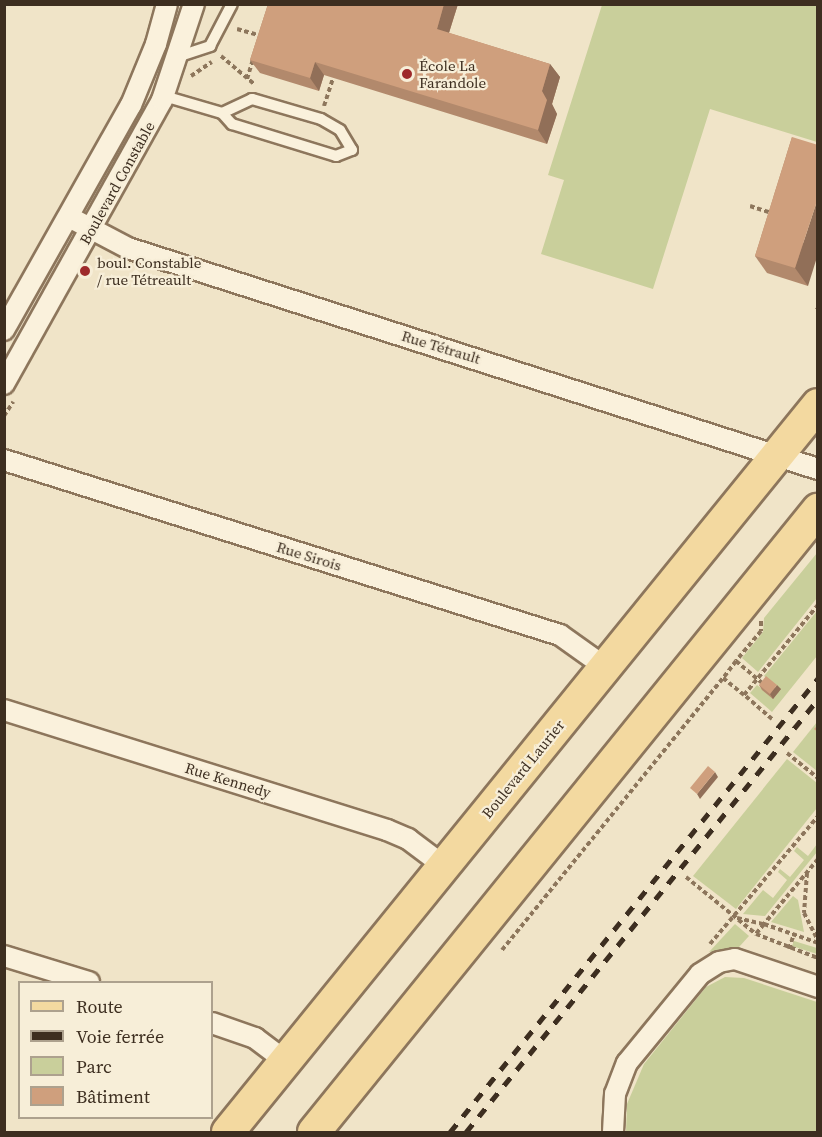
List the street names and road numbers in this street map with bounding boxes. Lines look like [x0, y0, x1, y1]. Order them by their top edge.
street label: Boulevard Constable [76, 118, 158, 248]
street label: Rue Tétrault [399, 326, 483, 368]
street label: Rue Sirois [274, 538, 344, 574]
street label: Boulevard Laurier [478, 716, 568, 822]
street label: Rue Kennedy [183, 758, 273, 802]

